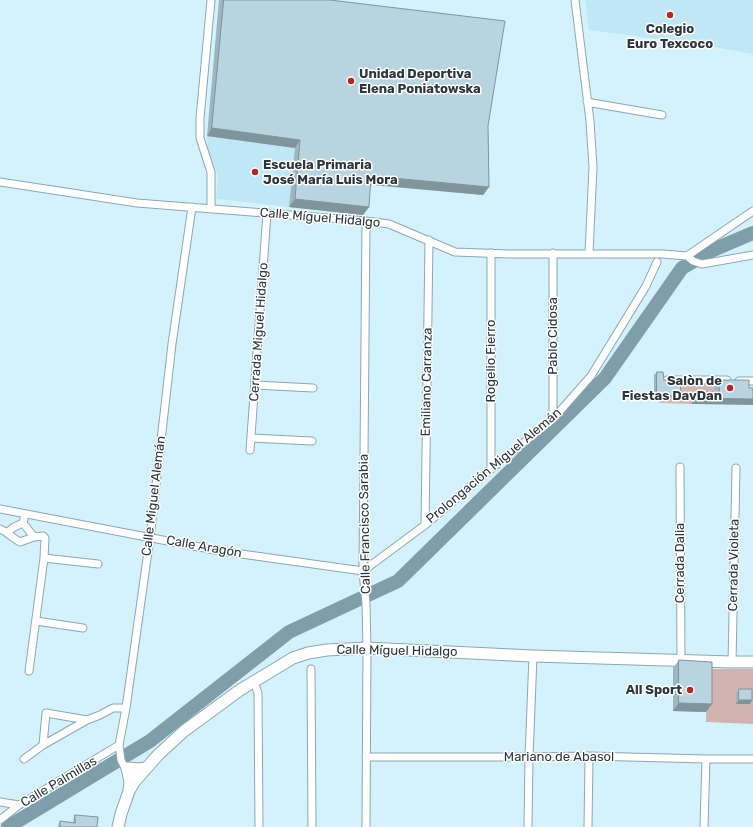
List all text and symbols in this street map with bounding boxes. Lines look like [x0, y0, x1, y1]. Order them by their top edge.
marker: Colegio Euro Texcoco [665, 10, 675, 20]
place label: Colegio Euro Texcoco [627, 21, 713, 52]
place label: Unidad Deportiva Elena Poniatowska [359, 66, 481, 97]
marker: Unidad Deportiva Elena Poniatowska [346, 76, 356, 86]
place label: Escuela Primaria José María Luis Mora [263, 157, 398, 188]
marker: Escuela Primaria José María Luis Mora [250, 167, 260, 177]
street label: Calle Míguel Hidalgo [259, 205, 381, 231]
street label: Cerrada Miguel Hidalgo [246, 262, 272, 402]
street label: Pablo Cidosa [545, 297, 561, 375]
street label: Rogelio Fierro [483, 319, 499, 403]
street label: Emiliano Carranza [418, 327, 436, 437]
place label: Salòn de Fiestas DavDan [622, 373, 722, 404]
marker: Salòn de Fiestas DavDan [725, 383, 735, 393]
street label: Prolongación Miguel Alemán [423, 405, 565, 527]
street label: Calle Miguel Alemán [139, 435, 169, 557]
street label: Calle Francisco Sarabia [356, 454, 374, 594]
street label: Cerrada Violeta [725, 519, 743, 611]
street label: Cerrada Dalia [672, 523, 688, 603]
street label: Calle Aragón [165, 533, 243, 561]
street label: Calle Míguel Hidalgo [336, 642, 458, 660]
place label: All Sport [626, 682, 682, 698]
marker: All Sport [685, 685, 695, 695]
street label: Mariano de Abasol [504, 749, 614, 765]
street label: Calle Palmillas [18, 753, 100, 811]

